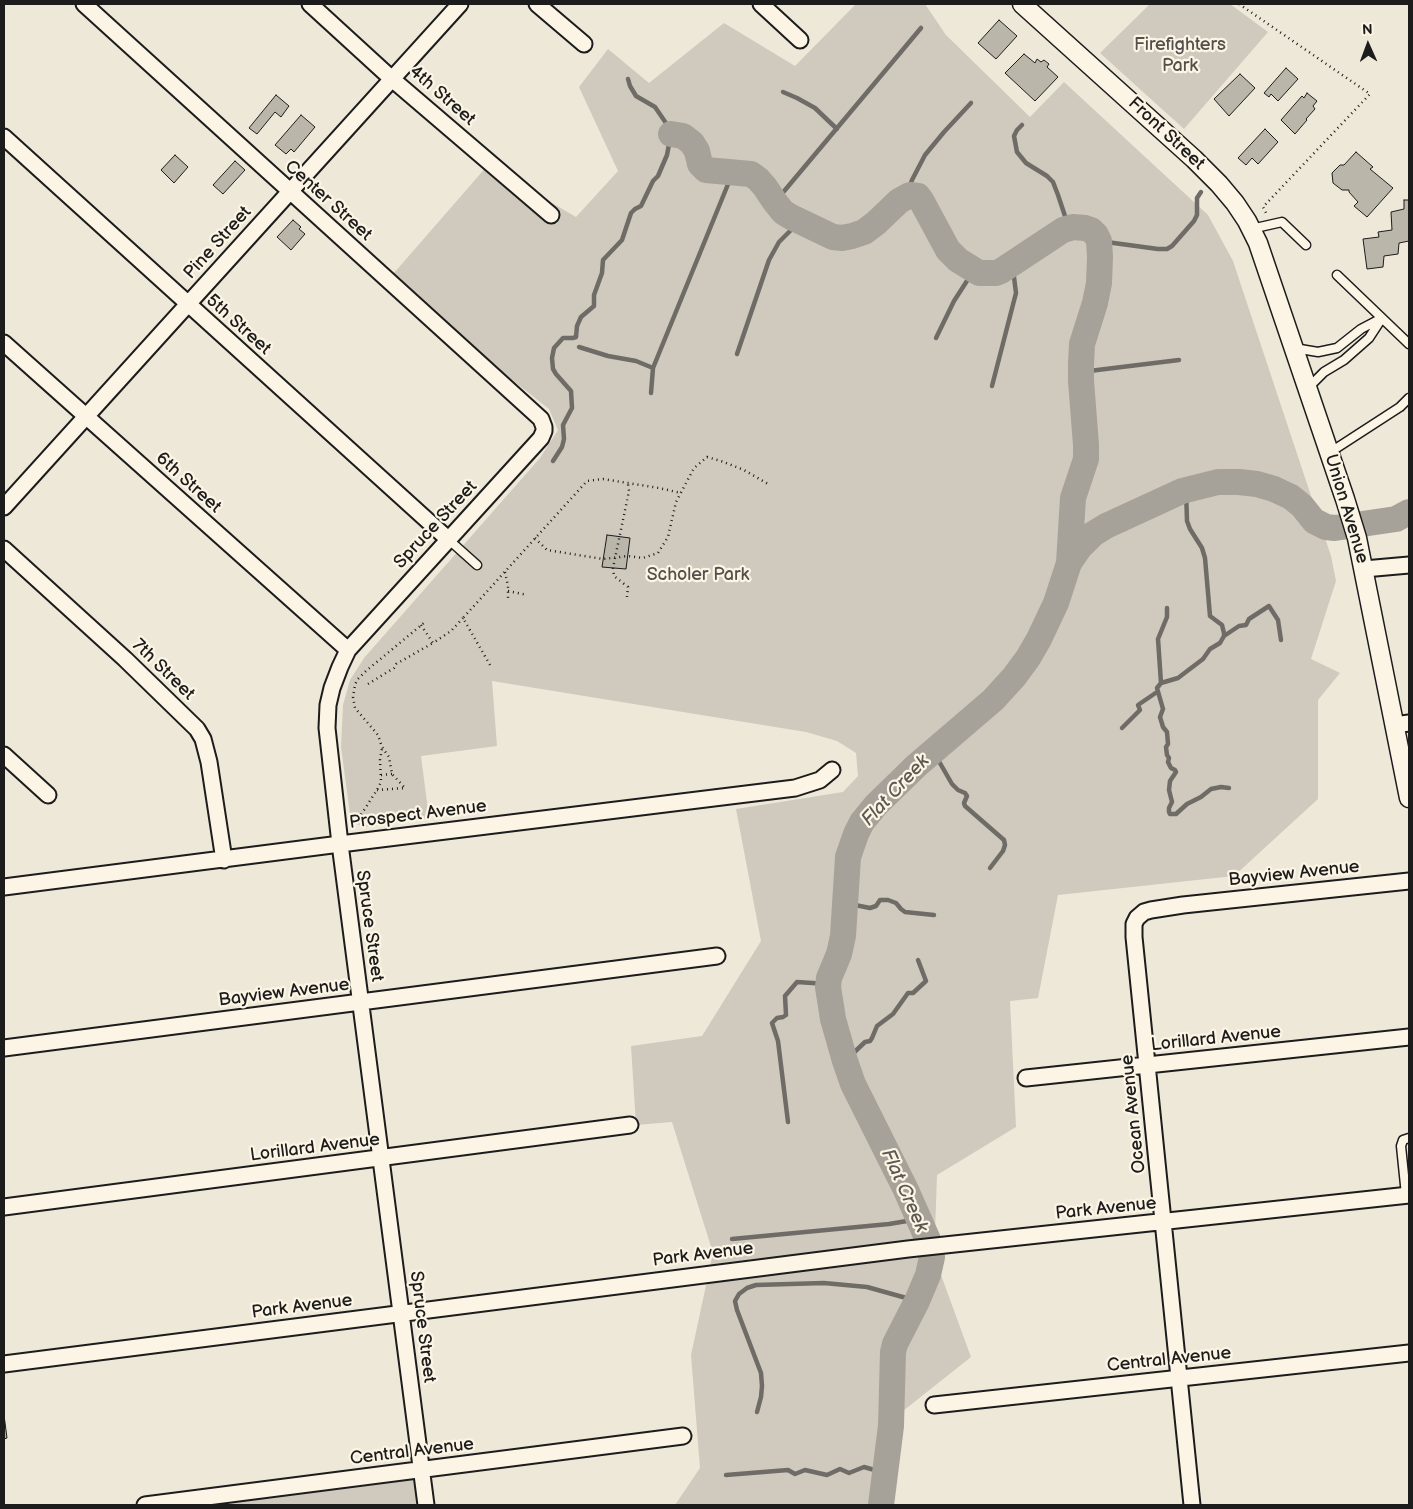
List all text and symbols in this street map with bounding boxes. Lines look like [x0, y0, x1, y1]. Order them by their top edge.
north arrow [1343, 20, 1393, 70]
text: N [1362, 21, 1373, 38]
park label: Firefighters Park [1134, 34, 1226, 76]
street label: 4th Street [404, 61, 480, 131]
street label: Front Street [1123, 93, 1209, 175]
street label: Center Street [280, 156, 376, 246]
street label: Pine Street [180, 202, 256, 284]
street label: 5th Street [201, 290, 275, 360]
street label: 6th Street [151, 448, 225, 518]
street label: Union Avenue [1319, 452, 1373, 566]
street label: Spruce Street [390, 477, 482, 573]
park label: Scholer Park [647, 564, 749, 586]
street label: 7th Street [127, 635, 199, 705]
water label: Flat Creek [857, 751, 935, 831]
street label: Prospect Avenue [348, 796, 488, 834]
street label: Bayview Avenue [1227, 856, 1361, 892]
street label: Spruce Street [350, 869, 388, 983]
street label: Bayview Avenue [217, 974, 351, 1012]
street label: Lorillard Avenue [1150, 1021, 1282, 1057]
street label: Ocean Avenue [1117, 1054, 1151, 1174]
street label: Lorillard Avenue [249, 1129, 381, 1167]
water label: Flat Creek [875, 1146, 933, 1236]
street label: Park Avenue [1054, 1193, 1158, 1225]
street label: Park Avenue [651, 1238, 755, 1272]
street label: Spruce Street [404, 1270, 440, 1384]
street label: Park Avenue [250, 1290, 354, 1324]
street label: Central Avenue [1106, 1343, 1232, 1377]
street label: Central Avenue [349, 1434, 475, 1470]

